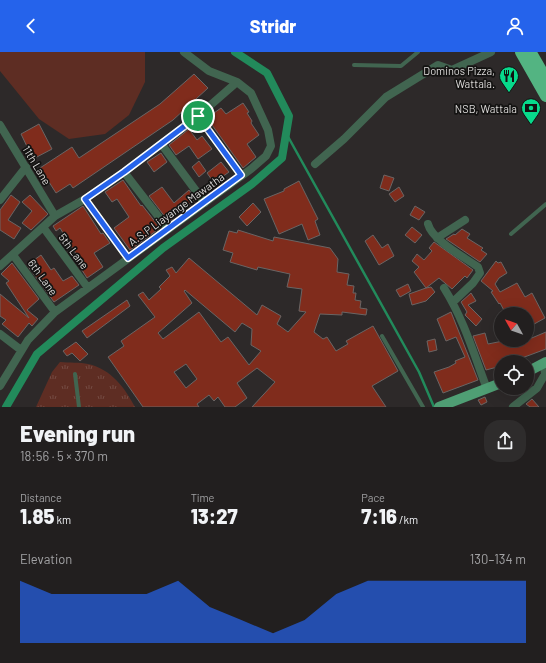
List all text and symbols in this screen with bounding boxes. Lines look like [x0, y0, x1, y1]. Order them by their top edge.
icon: back [20, 15, 42, 37]
text: Stridr [250, 15, 296, 37]
icon: person [504, 15, 526, 37]
place label: Dominos Pizza, Wattala. [423, 64, 495, 90]
restaurant icon: Dominos Pizza, Wattala. [498, 65, 520, 93]
bank icon: NSB, Wattala [520, 97, 542, 125]
pin [181, 99, 215, 133]
place label: NSB, Wattala [455, 102, 517, 115]
icon: arrive [187, 105, 209, 127]
street label: 11th Lane [20, 143, 54, 187]
street label: A.S.P Liayange Mawatha [126, 170, 226, 248]
street label: 5th Lane [56, 231, 92, 272]
street label: 6th Lane [26, 256, 60, 298]
north arrow [494, 307, 534, 347]
map controls [494, 307, 534, 395]
button: locate [494, 355, 534, 395]
text: Evening run [20, 420, 135, 446]
button: share [484, 420, 526, 462]
text: 18:56 · 5 × 370 m [20, 448, 108, 464]
text: Distance [20, 491, 62, 504]
text: Time [191, 491, 214, 504]
text: Pace [361, 491, 385, 504]
text: 1.85 [20, 504, 54, 528]
text: 13:27 [191, 504, 238, 528]
text: 7:16 [361, 504, 397, 528]
text: km [54, 513, 71, 526]
text: /km [397, 513, 418, 526]
text: Elevation [20, 551, 72, 567]
text: 130–134 m [470, 551, 526, 567]

